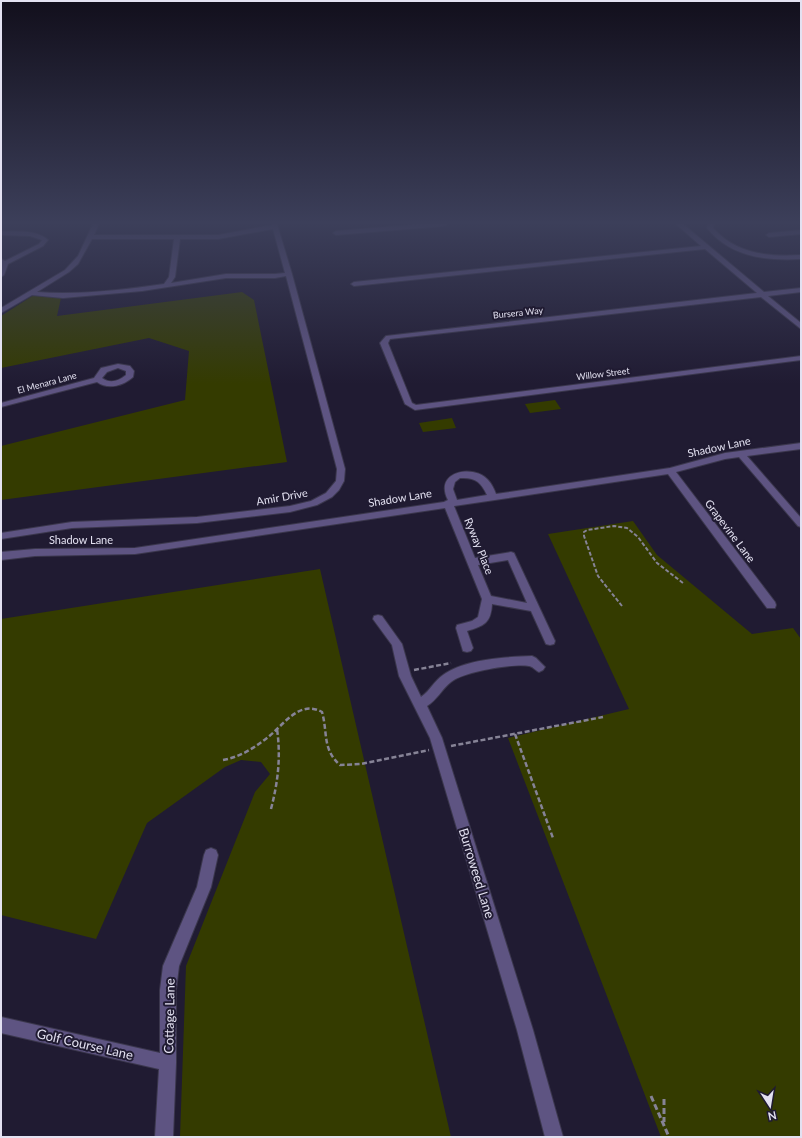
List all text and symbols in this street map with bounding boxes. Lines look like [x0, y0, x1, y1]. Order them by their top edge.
street label: Bursera Way [492, 304, 544, 321]
street label: Willow Street [576, 365, 631, 382]
street label: El Menara Lane [16, 369, 78, 396]
street label: Shadow Lane [686, 433, 752, 460]
street label: Amir Drive [255, 486, 309, 507]
street label: Shadow Lane [367, 486, 433, 509]
street label: Grapevine Lane [703, 497, 758, 565]
street label: Ryway Place [462, 516, 497, 576]
street label: Shadow Lane [49, 533, 113, 546]
street label: Burroweed Lane [456, 826, 498, 920]
street label: Cottage Lane [160, 978, 178, 1054]
street label: Golf Course Lane [35, 1025, 135, 1063]
north arrow [750, 1086, 790, 1126]
text: N [767, 1109, 778, 1124]

